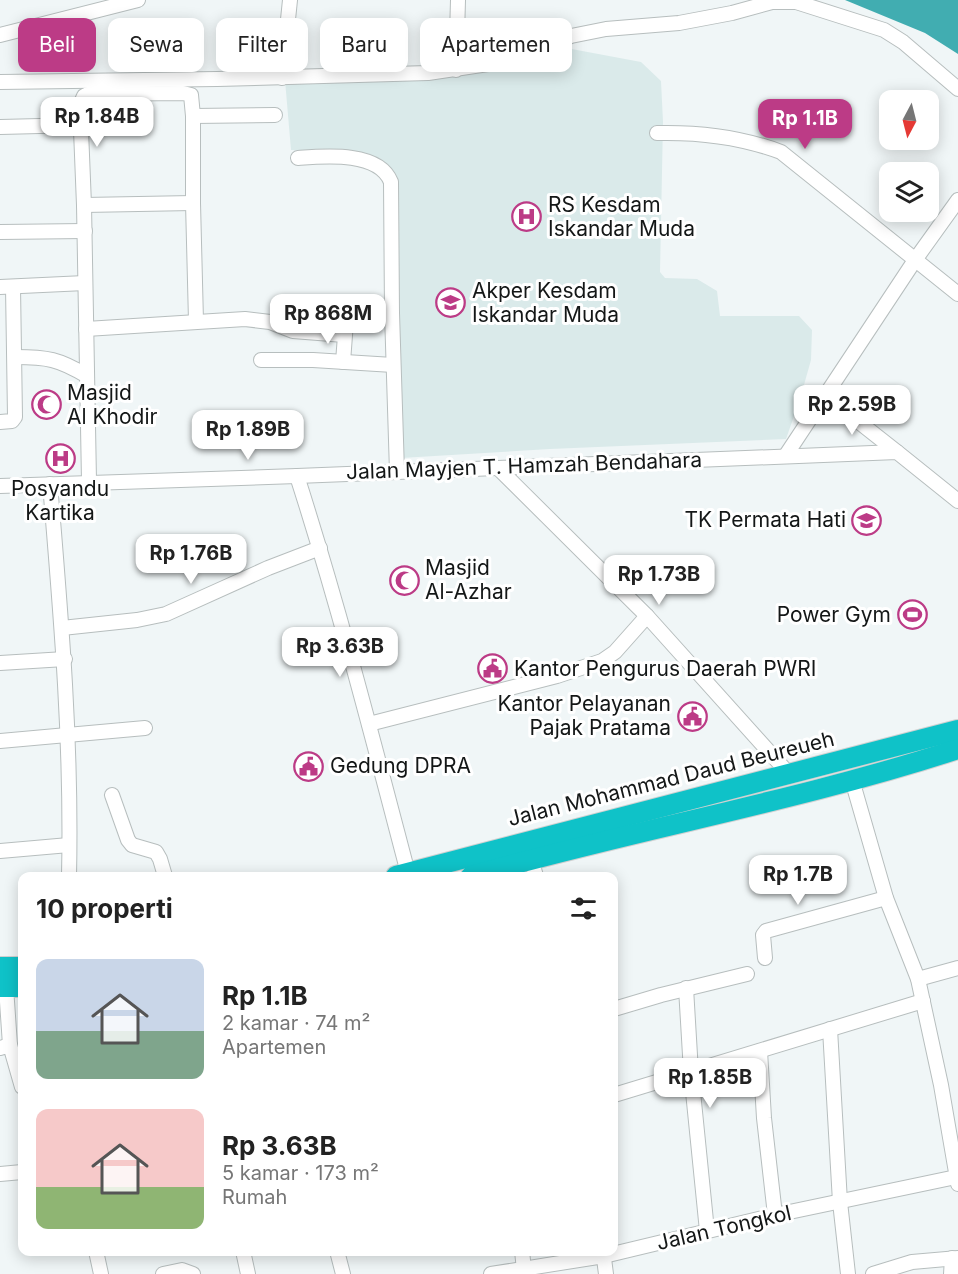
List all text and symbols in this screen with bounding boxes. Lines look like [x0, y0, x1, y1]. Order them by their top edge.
chip: Beli [18, 18, 96, 72]
chip: Sewa [108, 18, 204, 72]
chip: Filter [216, 18, 308, 72]
chip: Baru [320, 18, 408, 72]
chip: Apartemen [420, 18, 572, 72]
north arrow [879, 90, 939, 150]
map controls [879, 90, 939, 222]
pin: Rp 1.84B [35, 97, 159, 148]
pin: Rp 1.1B [750, 99, 860, 150]
text: Rp 1.84B [55, 104, 140, 128]
text: Rp 1.1B [772, 106, 838, 130]
button: layers [879, 162, 939, 222]
place label: RS Kesdam Iskandar Muda [548, 192, 695, 241]
hospital icon: RS Kesdam Iskandar Muda [511, 201, 543, 233]
place label: Akper Kesdam Iskandar Muda [472, 278, 619, 327]
school or university icon: Akper Kesdam Iskandar Muda [435, 287, 467, 319]
pin: Rp 868M [273, 294, 383, 345]
text: Rp 868M [284, 301, 372, 325]
place label: Masjid Al Khodir [67, 380, 158, 429]
pin: Rp 2.59B [790, 385, 914, 436]
mosque icon: Masjid Al Khodir [30, 389, 62, 421]
text: Rp 2.59B [808, 392, 896, 416]
pin: Rp 1.89B [186, 410, 310, 461]
text: Rp 1.89B [206, 417, 290, 441]
hospital icon: Posyandu Kartika [44, 442, 76, 474]
street label: Jalan Mayjen T. Hamzah Bendahara [346, 447, 702, 484]
place label: Posyandu Kartika [11, 476, 109, 525]
school or university icon: TK Permata Hati [851, 504, 883, 536]
place label: TK Permata Hati [684, 507, 846, 532]
pin: Rp 1.76B [129, 534, 253, 585]
text: Rp 1.76B [150, 541, 232, 565]
place label: Masjid Al-Azhar [425, 555, 512, 604]
pin: Rp 1.73B [597, 555, 721, 606]
text: Rp 1.73B [618, 562, 700, 586]
mosque icon: Masjid Al-Azhar [388, 564, 420, 596]
sports icon: Power Gym [896, 599, 928, 631]
place label: Power Gym [777, 602, 891, 627]
pin: Rp 3.63B [278, 627, 402, 678]
text: Rp 3.63B [296, 634, 384, 658]
public building icon: Kantor Pengurus Daerah PWRI [477, 653, 509, 685]
place label: Kantor Pengurus Daerah PWRI [514, 656, 816, 681]
place label: Kantor Pelayanan Pajak Pratama [497, 691, 671, 740]
public building icon: Kantor Pelayanan Pajak Pratama [676, 700, 708, 732]
street label: Jalan Mohammad Daud Beureueh [505, 726, 837, 831]
public building icon: Gedung DPRA [293, 750, 325, 782]
place label: Gedung DPRA [330, 753, 471, 778]
pin: Rp 1.7B [743, 855, 853, 906]
text: Rp 1.7B [763, 862, 833, 886]
icon: filters [567, 892, 600, 925]
text: 10 properti [36, 893, 173, 924]
text: Rp 1.1B [222, 980, 308, 1011]
icon: home [84, 983, 156, 1055]
text: 2 kamar · 74 m² [222, 1011, 370, 1035]
text: Apartemen [222, 1035, 326, 1059]
pin: Rp 1.85B [648, 1058, 772, 1109]
text: Rp 1.85B [668, 1065, 752, 1089]
text: Rp 3.63B [222, 1130, 337, 1161]
icon: home [84, 1133, 156, 1205]
text: 5 kamar · 173 m² [222, 1161, 379, 1185]
text: Rumah [222, 1185, 287, 1209]
street label: Jalan Tongkol [654, 1200, 794, 1255]

